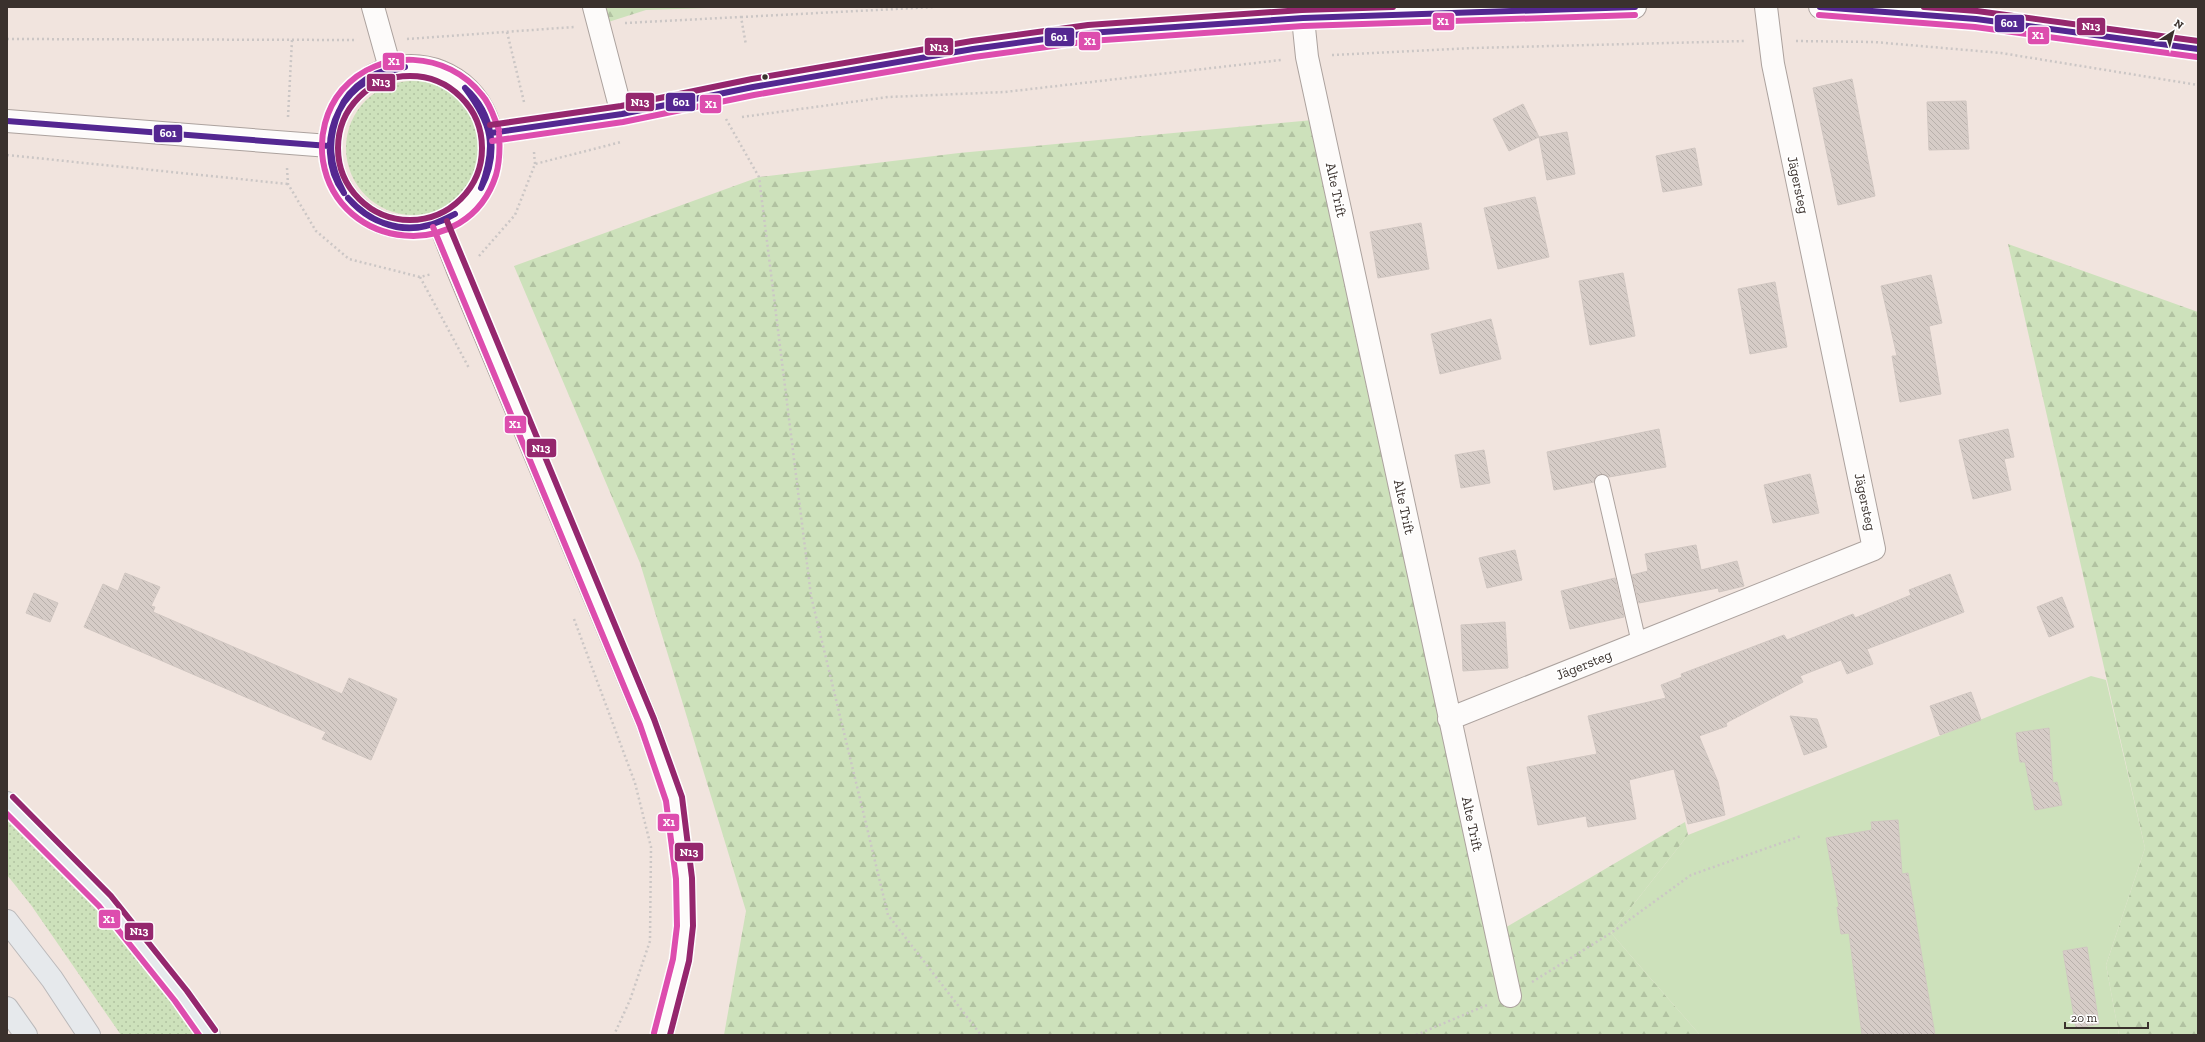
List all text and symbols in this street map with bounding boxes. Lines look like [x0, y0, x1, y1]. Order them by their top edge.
line badge: X1 [1432, 12, 1455, 31]
north arrow [2153, 12, 2193, 52]
line badge: 601 [1994, 14, 2025, 33]
text: X1 [1437, 15, 1449, 28]
text: 601 [2001, 17, 2018, 30]
line badge: N13 [2076, 17, 2106, 36]
text: N [2171, 17, 2186, 32]
text: N13 [2082, 20, 2100, 33]
line badge: X1 [2027, 26, 2050, 45]
line badge: 601 [1044, 27, 1075, 47]
text: X1 [2032, 29, 2044, 42]
text: 601 [1051, 31, 1068, 44]
line badge: X1 [1078, 31, 1101, 51]
text: X1 [1084, 35, 1096, 48]
line badge: N13 [924, 37, 954, 56]
text: N13 [930, 41, 948, 54]
line badge: X1 [382, 52, 405, 71]
text: X1 [388, 55, 400, 68]
unlabelled marker [760, 72, 770, 82]
line badge: N13 [366, 73, 396, 92]
text: N13 [372, 76, 390, 89]
line badge: N13 [625, 92, 655, 112]
line badge: 601 [665, 92, 696, 112]
line badge: X1 [699, 94, 722, 114]
text: N13 [631, 96, 649, 109]
text: 601 [673, 96, 690, 109]
text: X1 [705, 98, 717, 111]
line badge: 601 [153, 124, 183, 143]
text: 601 [160, 127, 177, 140]
street label: Jägersteg [1784, 155, 1812, 216]
street label: Alte Trift [1322, 161, 1350, 220]
line badge: X1 [504, 415, 527, 434]
text: X1 [509, 418, 521, 431]
line badge: N13 [526, 438, 557, 458]
text: N13 [532, 442, 550, 455]
street label: Jägersteg [1851, 472, 1879, 533]
street label: Alte Trift [1390, 478, 1418, 537]
street label: Jägersteg [1554, 646, 1615, 684]
street label: Alte Trift [1458, 795, 1486, 854]
line badge: X1 [657, 813, 680, 832]
text: X1 [663, 816, 675, 829]
line badge: N13 [674, 842, 704, 862]
text: N13 [680, 846, 698, 859]
line badge: X1 [98, 909, 121, 929]
text: X1 [103, 913, 115, 926]
line badge: N13 [124, 922, 154, 941]
text: N13 [130, 925, 148, 938]
scale bar [2065, 1004, 2148, 1030]
text: 20 m [2071, 1011, 2098, 1025]

